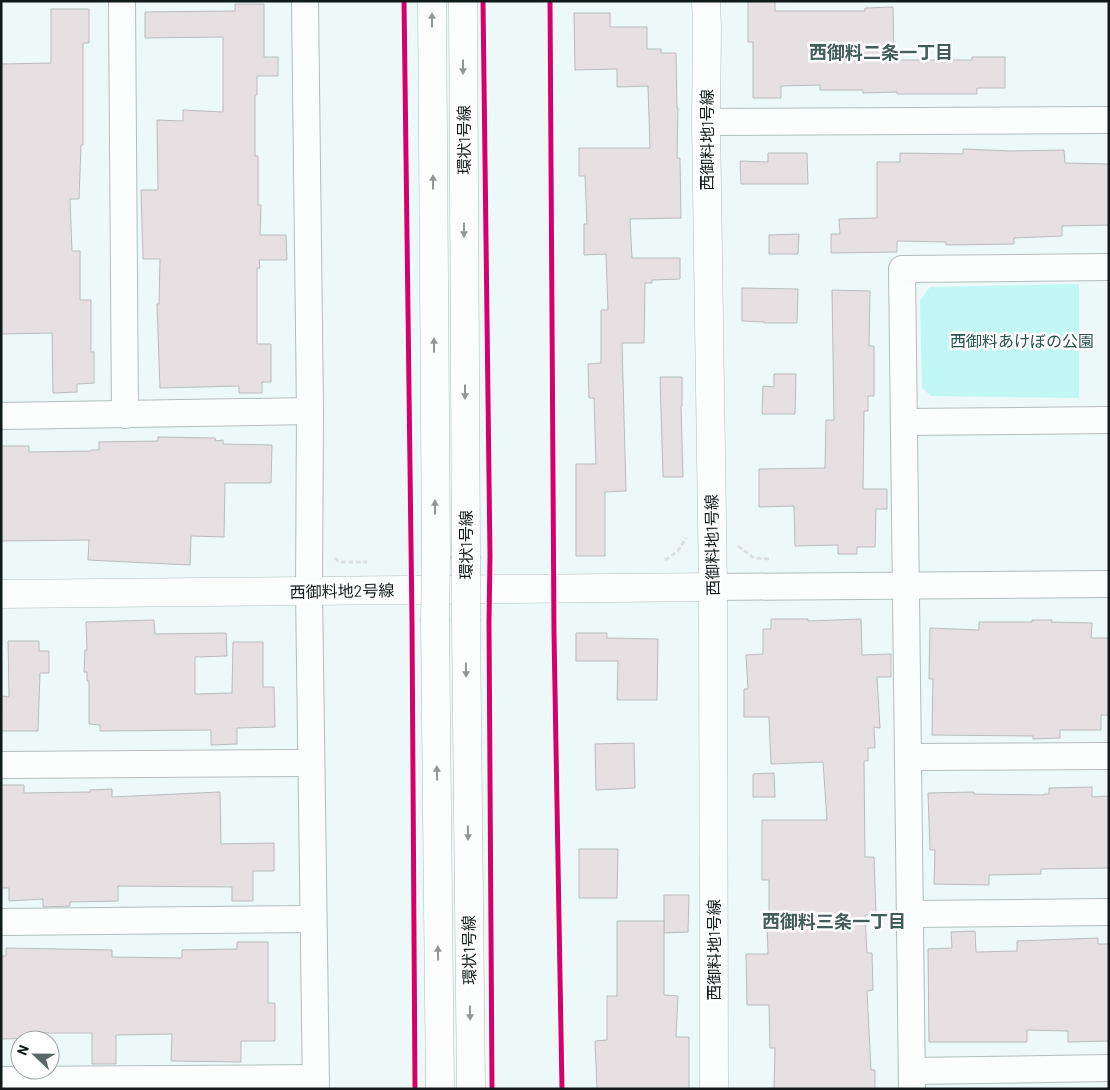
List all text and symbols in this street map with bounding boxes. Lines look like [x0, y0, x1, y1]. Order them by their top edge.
one-way arrow [428, 12, 436, 28]
district label: 西御料二条一丁目 [809, 41, 953, 63]
one-way arrow [459, 60, 467, 76]
street label: 西御料地1号線 [697, 89, 716, 191]
street label: 環状1号線 [454, 105, 473, 175]
one-way arrow [429, 174, 437, 190]
one-way arrow [460, 222, 468, 238]
park label: 西御料あけぼの公園 [950, 331, 1094, 350]
one-way arrow [430, 337, 438, 353]
one-way arrow [461, 385, 469, 401]
street label: 西御料地1号線 [701, 494, 722, 596]
one-way arrow [431, 499, 439, 515]
street label: 環状1号線 [456, 510, 475, 580]
street label: 西御料地2号線 [290, 580, 394, 601]
one-way arrow [462, 663, 470, 679]
one-way arrow [433, 764, 441, 780]
one-way arrow [464, 825, 472, 841]
street label: 西御料地1号線 [704, 899, 723, 1001]
district label: 西御料三条一丁目 [762, 910, 906, 932]
street label: 環状1号線 [458, 915, 479, 985]
one-way arrow [434, 944, 442, 960]
one-way arrow [466, 1005, 474, 1021]
north arrow [10, 1030, 60, 1080]
text: N [13, 1042, 32, 1057]

